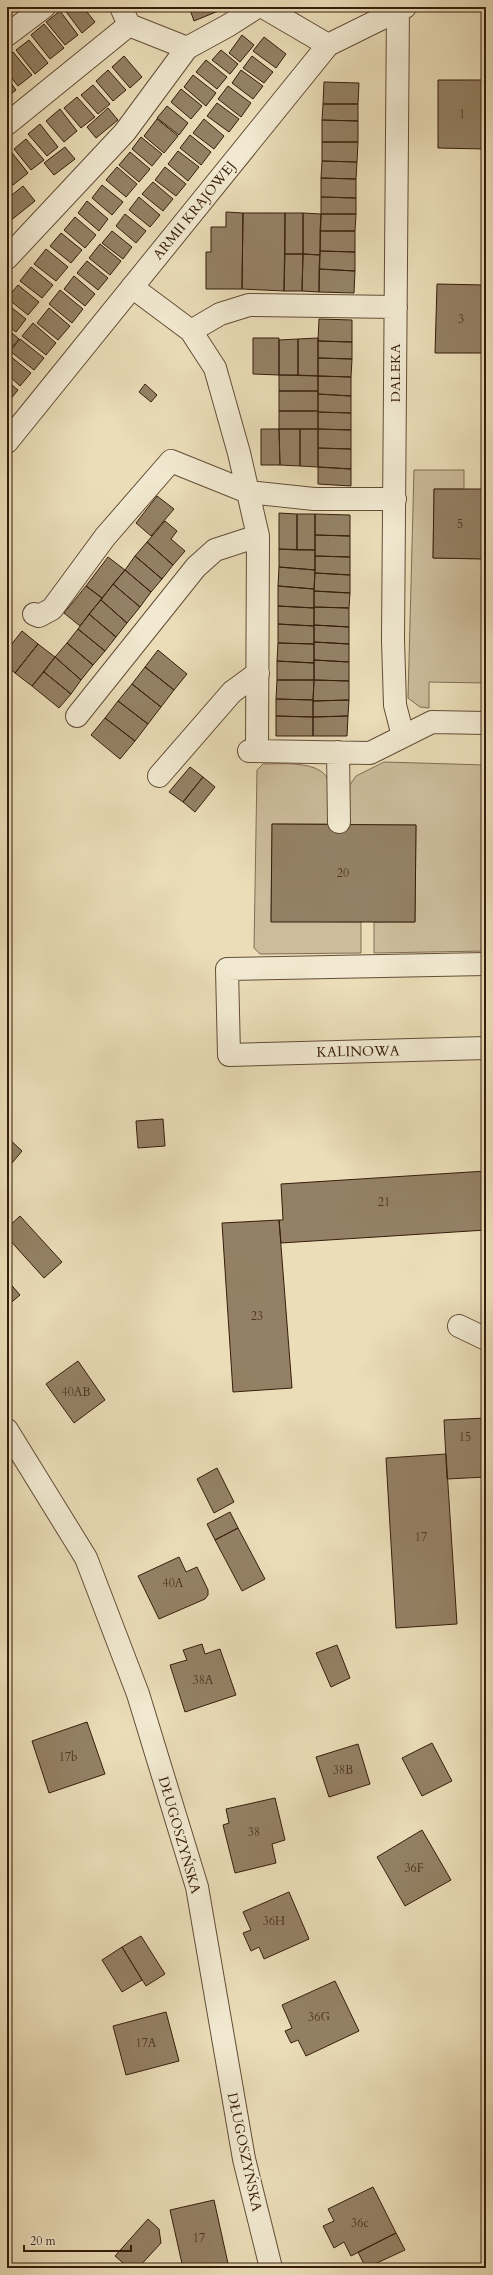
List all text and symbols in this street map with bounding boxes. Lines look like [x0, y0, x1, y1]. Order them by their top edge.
house number: 1 [459, 106, 465, 122]
street label: ARMII KRAJOWEJ [149, 157, 240, 264]
house number: 3 [458, 311, 464, 327]
street label: DALEKA [386, 344, 405, 402]
house number: 5 [457, 516, 463, 532]
house number: 20 [337, 865, 349, 881]
street label: KALINOWA [316, 1041, 400, 1062]
house number: 21 [378, 1194, 390, 1210]
house number: 23 [251, 1308, 263, 1324]
house number: 40AB [62, 1384, 91, 1400]
house number: 15 [459, 1429, 471, 1445]
house number: 17 [415, 1529, 427, 1545]
house number: 40A [163, 1575, 184, 1591]
house number: 38A [193, 1672, 214, 1688]
house number: 17b [59, 1749, 77, 1765]
house number: 38B [333, 1762, 353, 1778]
street label: DŁUGOSZYŃSKA [154, 1774, 205, 1896]
house number: 38 [248, 1824, 260, 1840]
house number: 36F [404, 1860, 424, 1876]
house number: 36H [263, 1913, 285, 1929]
house number: 36G [308, 2009, 330, 2025]
house number: 17A [136, 2035, 157, 2051]
street label: DŁUGOSZYŃSKA [223, 2091, 266, 2213]
house number: 36c [351, 2215, 369, 2231]
scale bar [24, 2227, 131, 2253]
house number: 17 [193, 2230, 205, 2246]
text: 20 m [30, 2233, 57, 2249]

